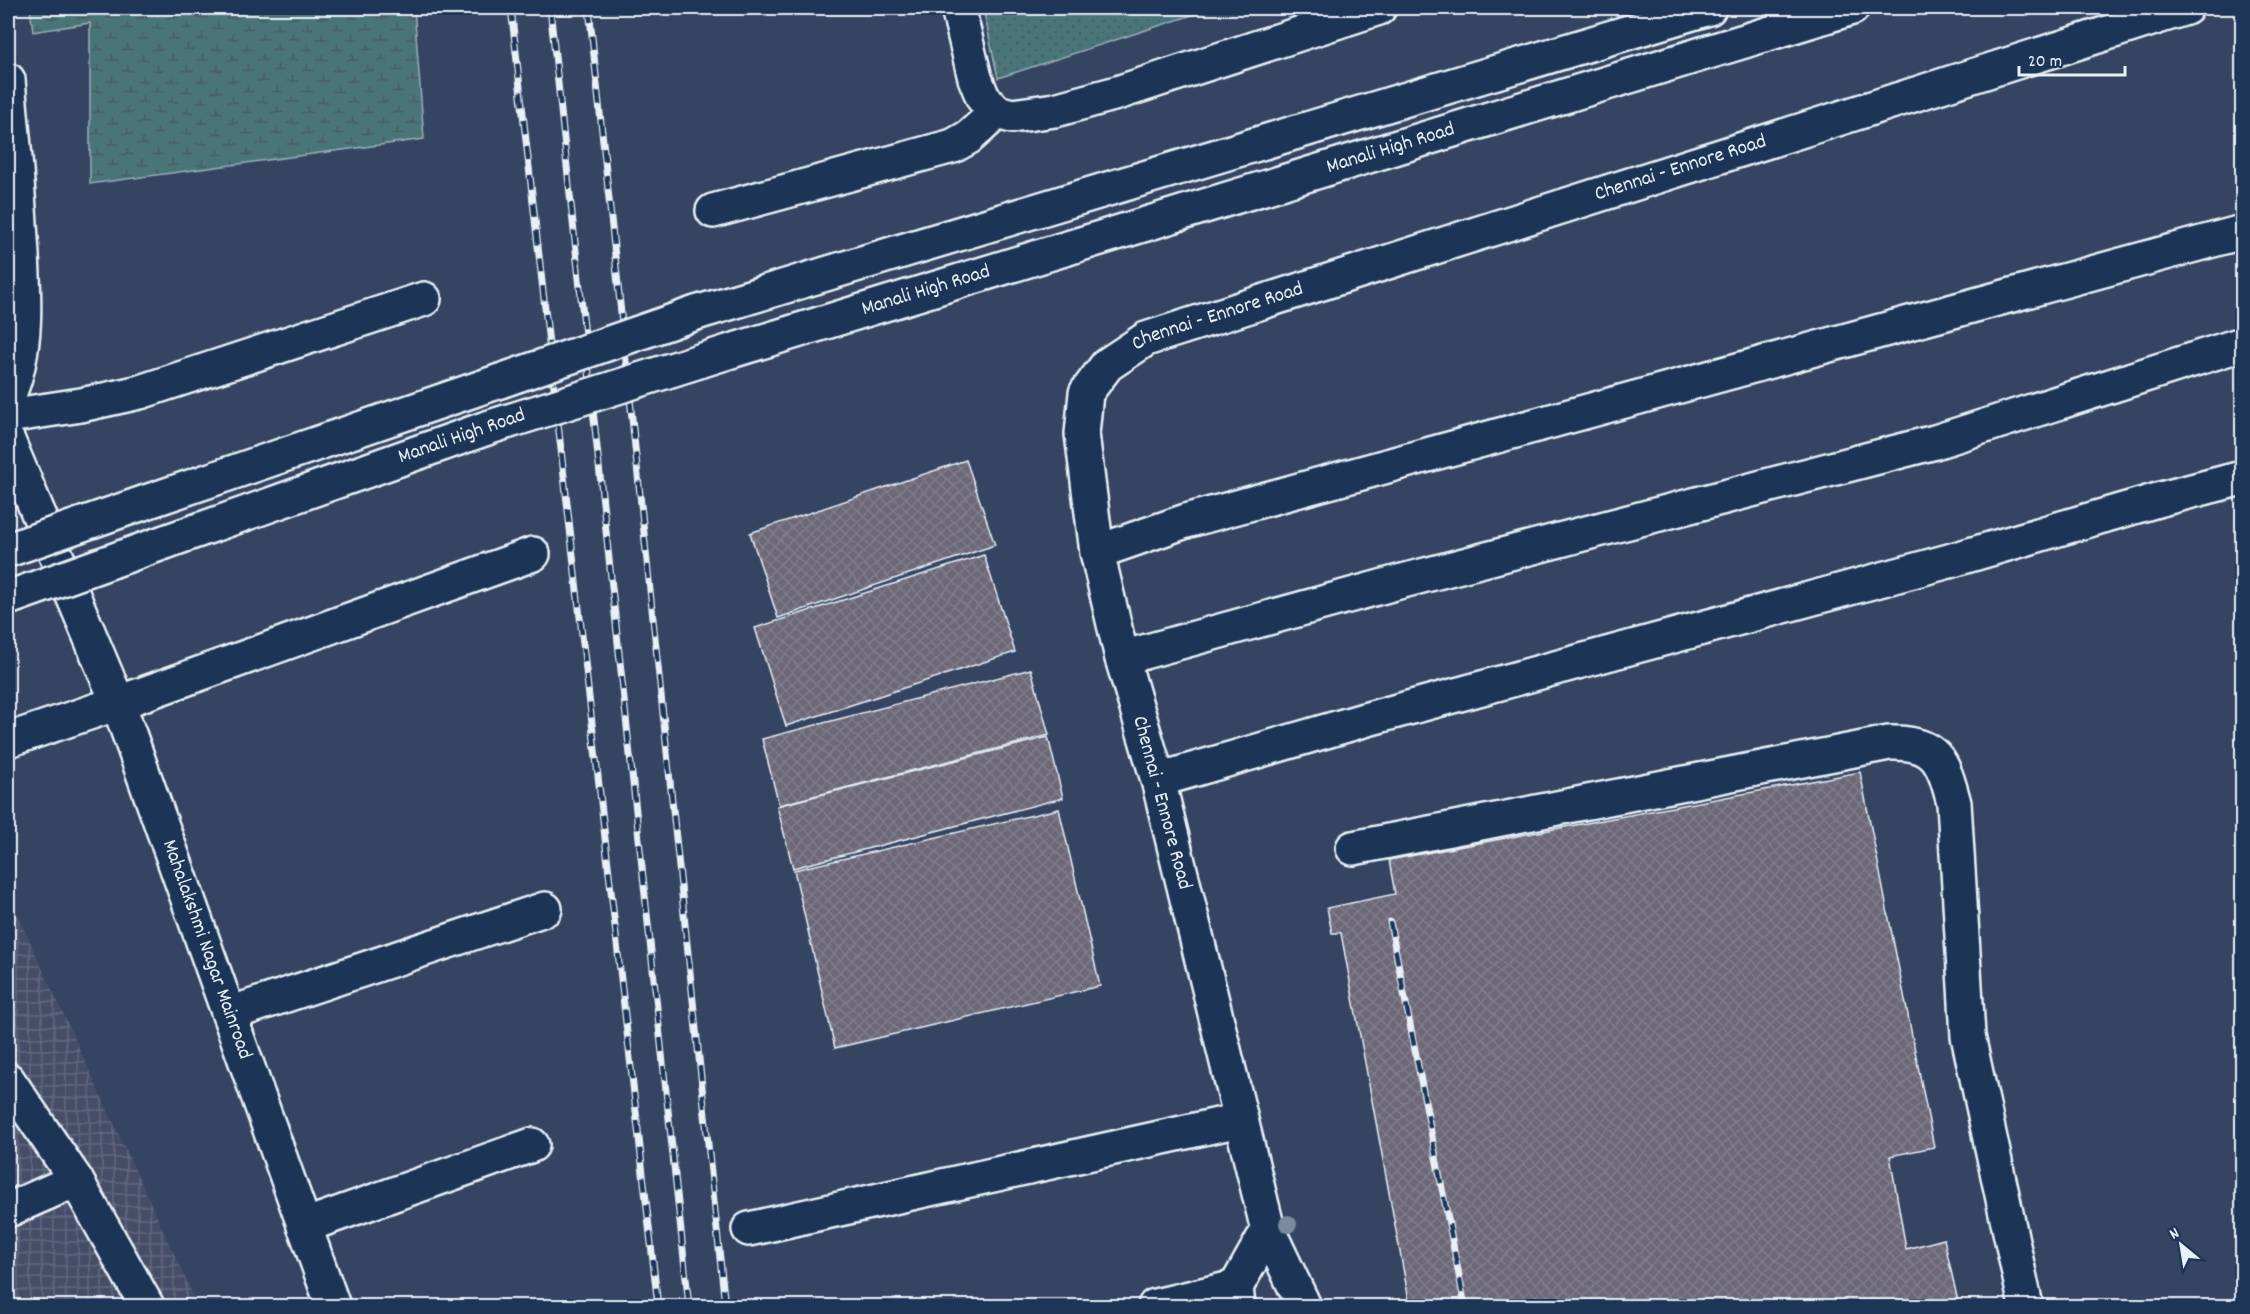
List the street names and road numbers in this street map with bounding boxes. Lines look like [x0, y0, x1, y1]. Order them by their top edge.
street label: Manali High Road [1323, 115, 1459, 183]
street label: Chennai - Ennore Road [1591, 127, 1770, 210]
street label: Manali High Road [858, 258, 994, 325]
street label: Chennai - Ennore Road [1126, 275, 1307, 359]
street label: Manali High Road [394, 401, 530, 473]
street label: Chennai - Ennore Road [1123, 713, 1199, 893]
street label: Mahalakshmi Nagar Mainroad [153, 836, 259, 1064]

